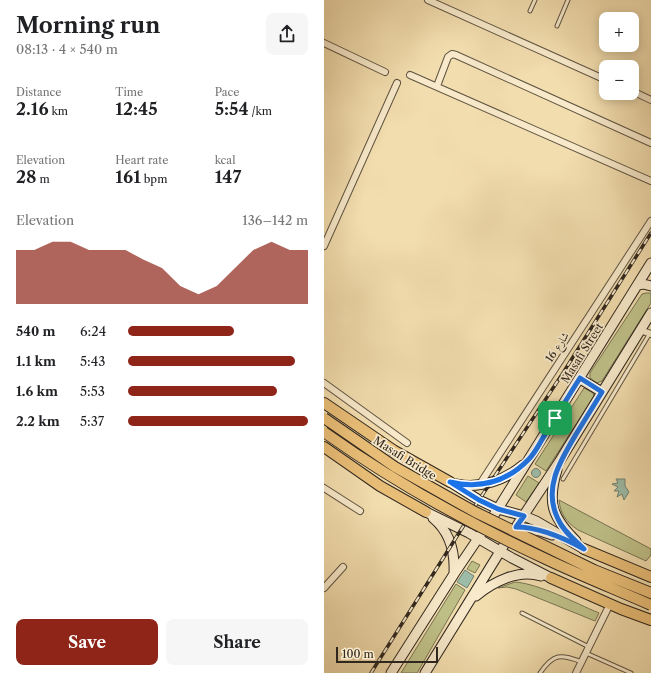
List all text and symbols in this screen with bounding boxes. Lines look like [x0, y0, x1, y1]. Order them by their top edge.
text: Morning run [16, 12, 160, 39]
map controls [599, 12, 639, 100]
button: + [599, 12, 639, 52]
button: share [266, 13, 308, 55]
text: 08:13 · 4 × 540 m [16, 41, 118, 57]
button: − [599, 60, 639, 100]
text: Distance [16, 85, 62, 99]
text: Time [115, 85, 143, 99]
text: Pace [215, 85, 240, 99]
text: 2.16 [16, 99, 49, 119]
text: 12:45 [115, 99, 158, 119]
text: 5:54 [215, 99, 249, 119]
text: km [49, 104, 68, 118]
text: /km [249, 104, 272, 118]
text: Elevation [16, 153, 65, 167]
text: Heart rate [115, 153, 168, 167]
text: kcal [215, 153, 235, 167]
text: 28 [16, 167, 37, 187]
text: 161 [115, 167, 141, 187]
text: 147 [215, 167, 241, 187]
text: m [37, 172, 50, 186]
text: bpm [141, 172, 167, 186]
text: Elevation [16, 212, 74, 228]
text: 136–142 m [242, 212, 308, 228]
street label: Masafi Street [558, 320, 606, 386]
text: 540 m [16, 323, 55, 339]
text: 6:24 [80, 323, 106, 339]
street label: شارع 16 [542, 329, 574, 366]
text: 1.1 km [16, 353, 56, 369]
text: 5:43 [80, 353, 105, 369]
text: 1.6 km [16, 383, 58, 399]
text: 5:53 [80, 383, 105, 399]
pin [538, 401, 572, 435]
icon: arrive [544, 407, 566, 429]
text: 2.2 km [16, 413, 60, 429]
text: 5:37 [80, 413, 104, 429]
street label: Masafi Bridge [371, 433, 439, 483]
button: Save [16, 619, 158, 665]
button: Share [166, 619, 308, 665]
scale bar [336, 645, 438, 664]
text: 100 m [342, 647, 374, 661]

